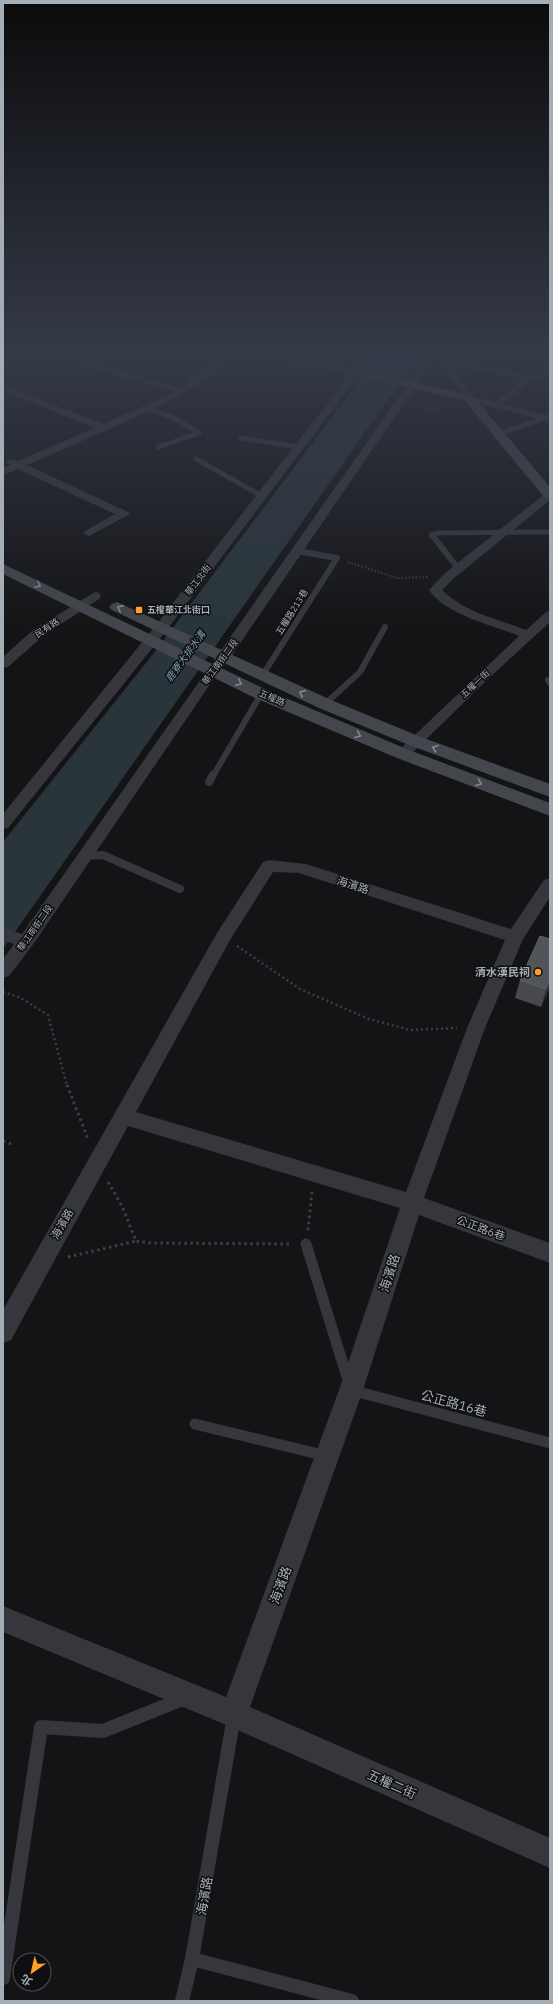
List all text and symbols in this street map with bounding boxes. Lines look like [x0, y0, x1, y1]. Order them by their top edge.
street label: 華江北街 [182, 562, 213, 597]
one-way arrow [34, 580, 41, 588]
street label: 五權路213巷 [273, 587, 310, 637]
place label: 五權華江北街口 [147, 604, 210, 615]
one-way arrow [116, 605, 124, 613]
marker: 五權華江北街口 [134, 605, 144, 615]
street label: 民有路 [32, 615, 61, 640]
water label: 鹿寮大排水溝 [163, 627, 209, 684]
street label: 華江南街二段 [199, 637, 240, 687]
street label: 五權一街 [458, 667, 492, 700]
one-way arrow [234, 678, 242, 686]
street label: 五權路 [258, 687, 287, 708]
one-way arrow [298, 690, 306, 698]
one-way arrow [354, 730, 362, 738]
one-way arrow [431, 745, 438, 753]
one-way arrow [474, 778, 482, 786]
street label: 海濱路 [335, 873, 371, 897]
street label: 華江南街二段 [15, 902, 55, 953]
place label: 清水漢民祠 [475, 965, 530, 979]
marker: 清水漢民祠 [533, 967, 543, 977]
street label: 海濱路 [48, 1206, 76, 1242]
street label: 公正路6巷 [455, 1213, 507, 1243]
street label: 海濱路 [375, 1252, 404, 1294]
street label: 公正路16巷 [419, 1387, 489, 1420]
street label: 海濱路 [266, 1564, 295, 1606]
street label: 五權二街 [365, 1766, 419, 1803]
street label: 海濱路 [193, 1875, 216, 1917]
north arrow [12, 1952, 52, 1992]
text: 北 [18, 1971, 35, 1989]

